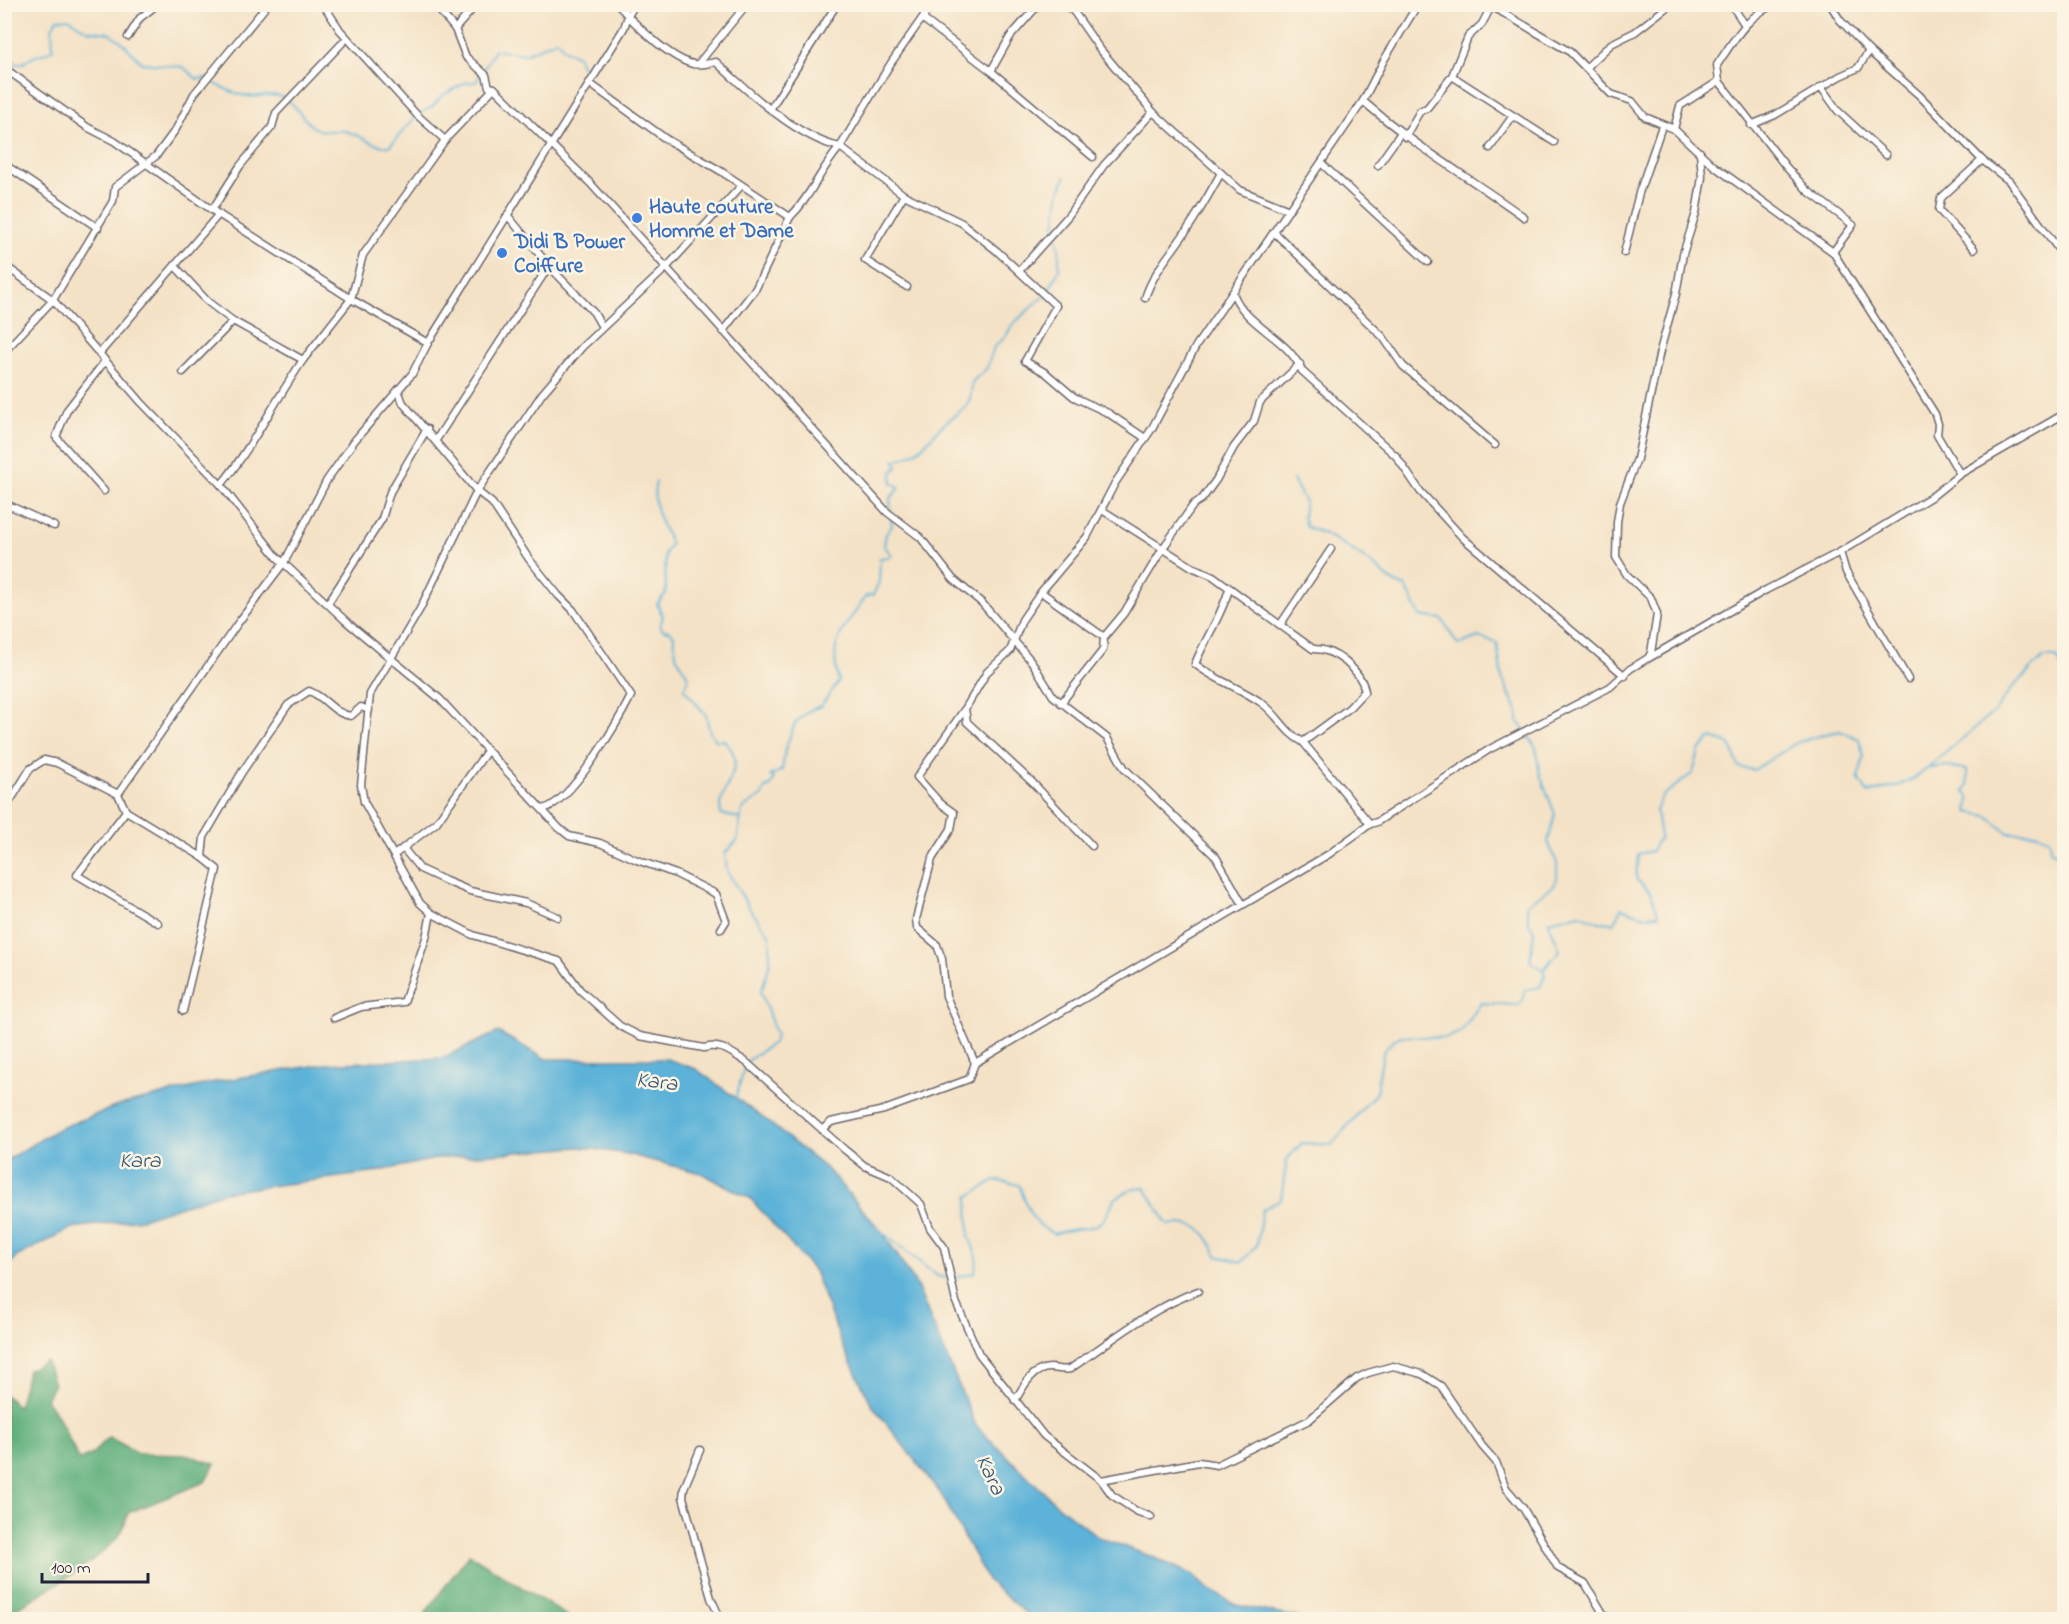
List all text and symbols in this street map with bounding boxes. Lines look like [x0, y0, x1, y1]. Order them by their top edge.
place label: Haute couture Homme et Dame [649, 193, 794, 247]
marker: Haute couture Homme et Dame [630, 211, 644, 225]
place label: Didi B Power Coiffure [513, 228, 625, 282]
marker: Didi B Power Coiffure [495, 246, 509, 260]
water label: Kara [634, 1065, 680, 1102]
water label: Kara [119, 1146, 162, 1178]
water label: Kara [966, 1450, 1013, 1502]
scale bar [42, 1546, 148, 1584]
text: 100 m [51, 1556, 91, 1582]

